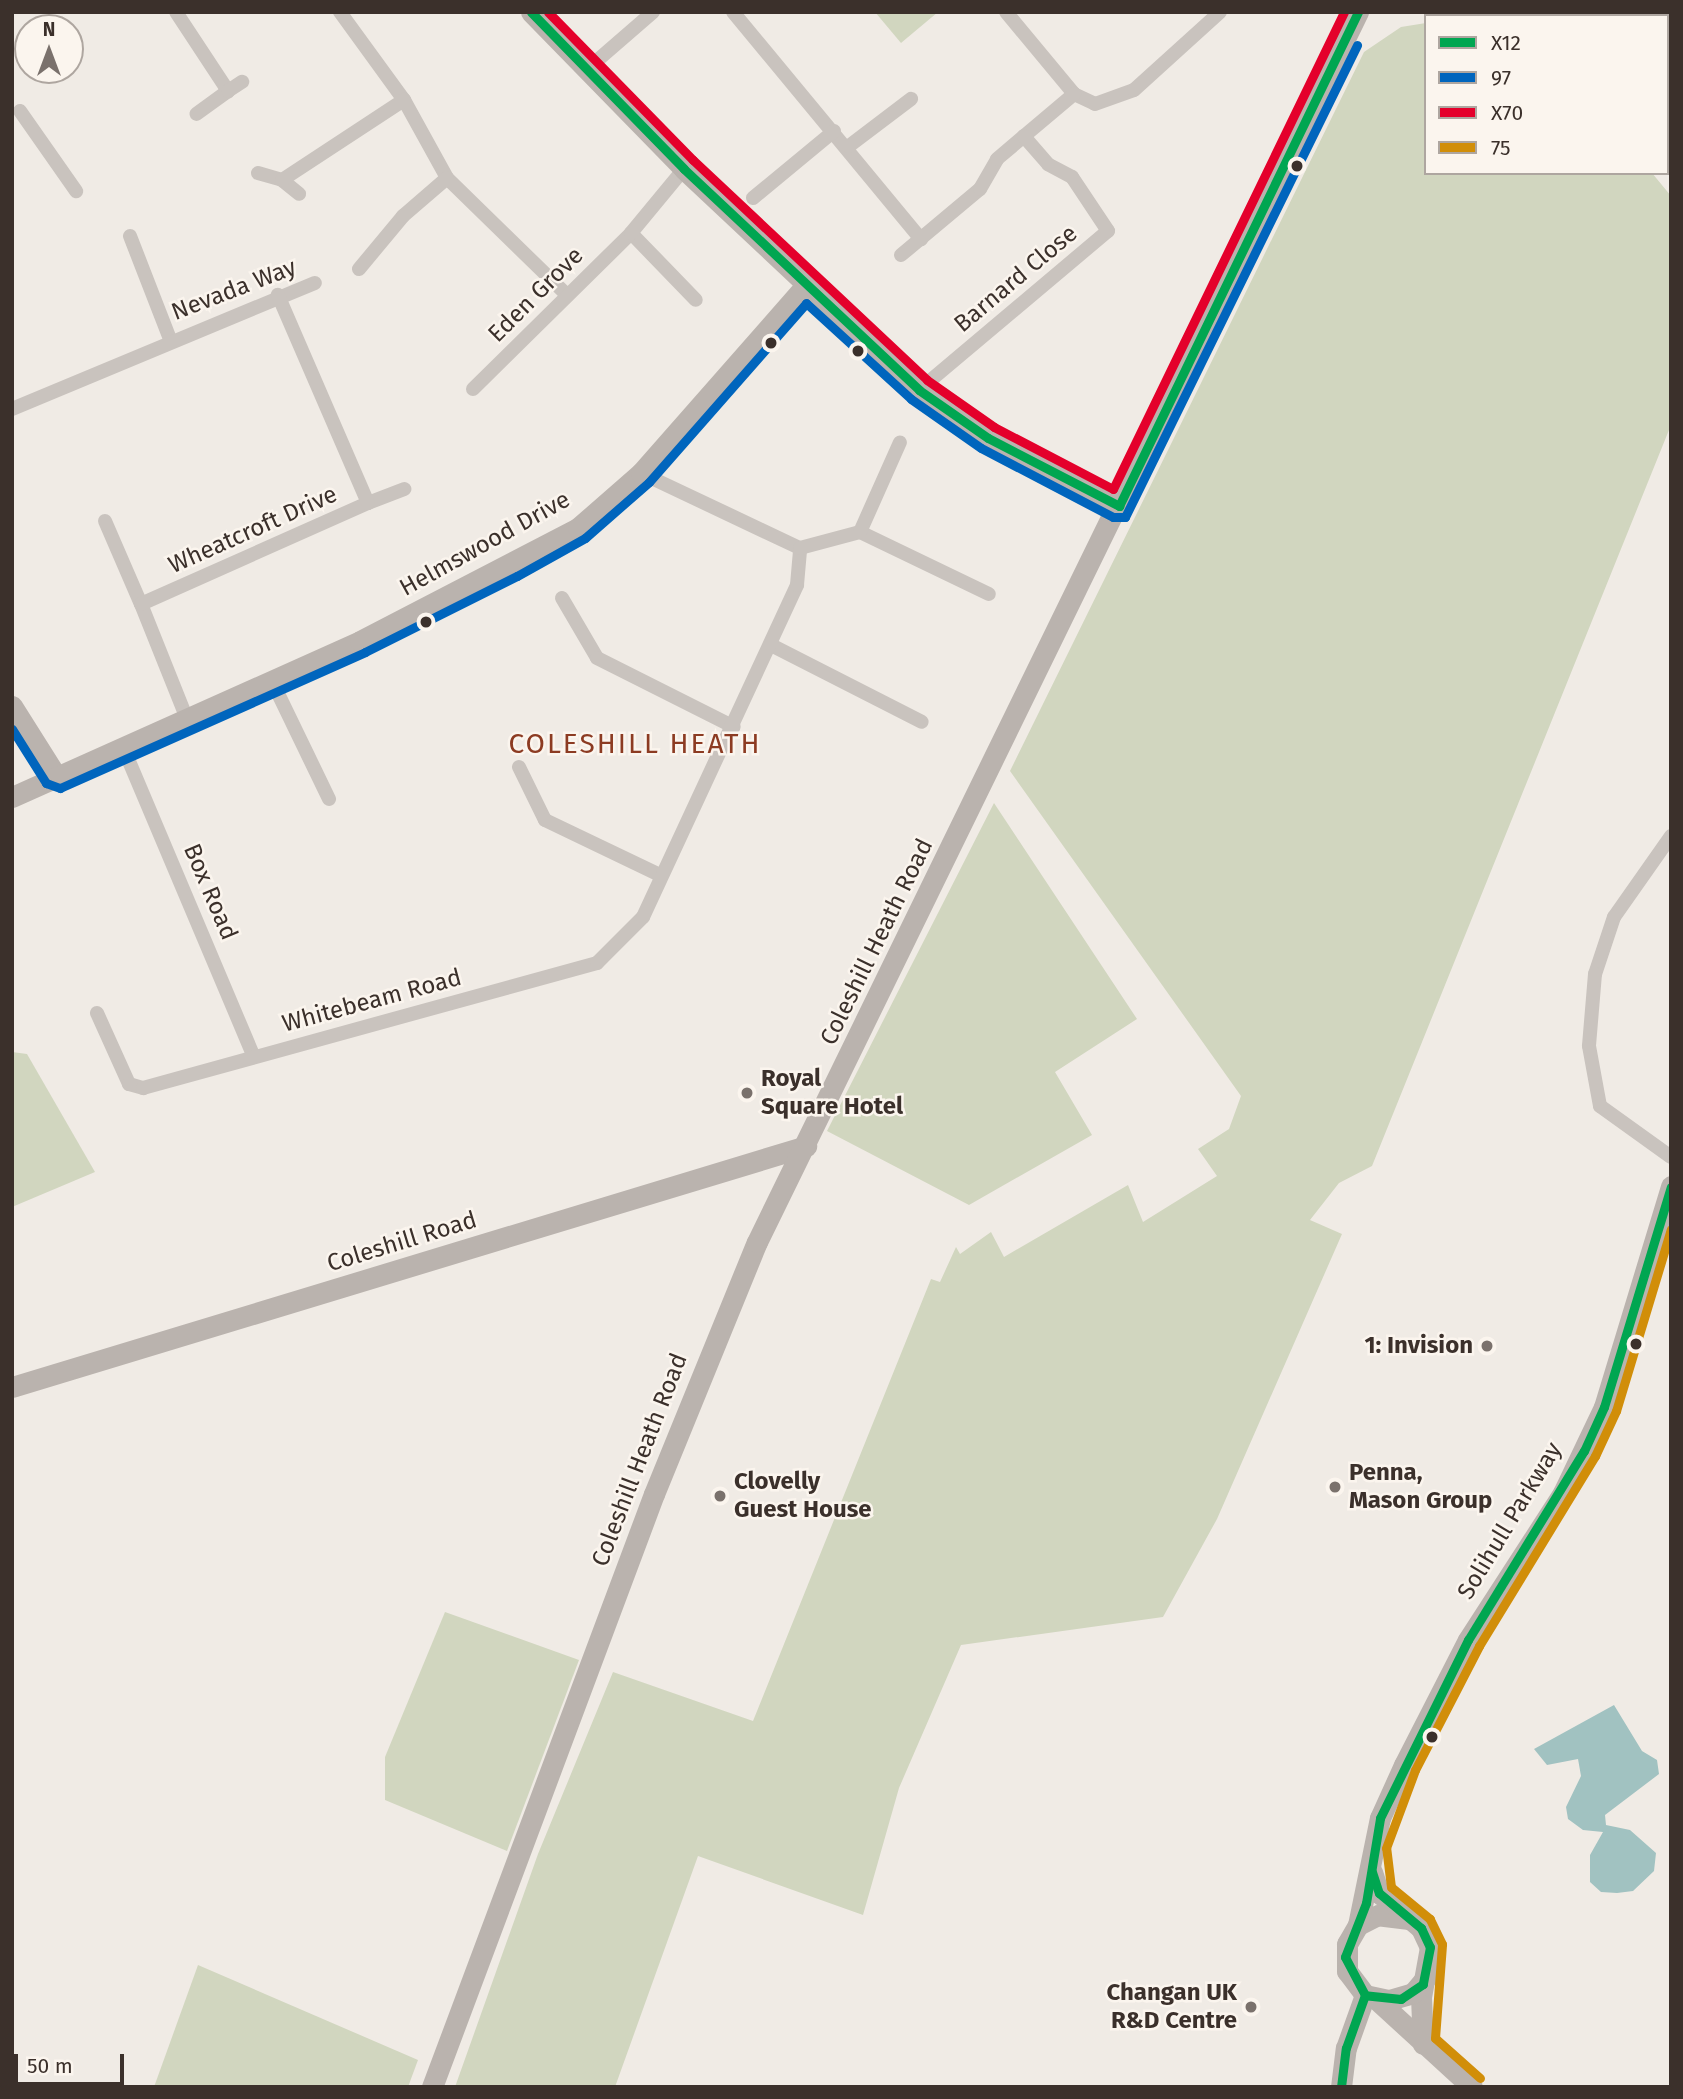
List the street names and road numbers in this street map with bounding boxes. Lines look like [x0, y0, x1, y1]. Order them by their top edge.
street label: Barnard Close [949, 219, 1083, 339]
street label: Eden Grove [482, 241, 590, 349]
street label: Nevada Way [168, 253, 300, 327]
street label: Wheatcroft Drive [164, 480, 342, 580]
street label: Helmswood Drive [395, 485, 575, 603]
street label: Coleshill Heath Road [815, 834, 939, 1050]
street label: Box Road [177, 840, 243, 944]
street label: Whitebeam Road [279, 963, 465, 1039]
street label: Coleshill Road [324, 1206, 480, 1278]
street label: Coleshill Heath Road [586, 1349, 694, 1571]
street label: Solihull Parkway [1452, 1437, 1568, 1605]

